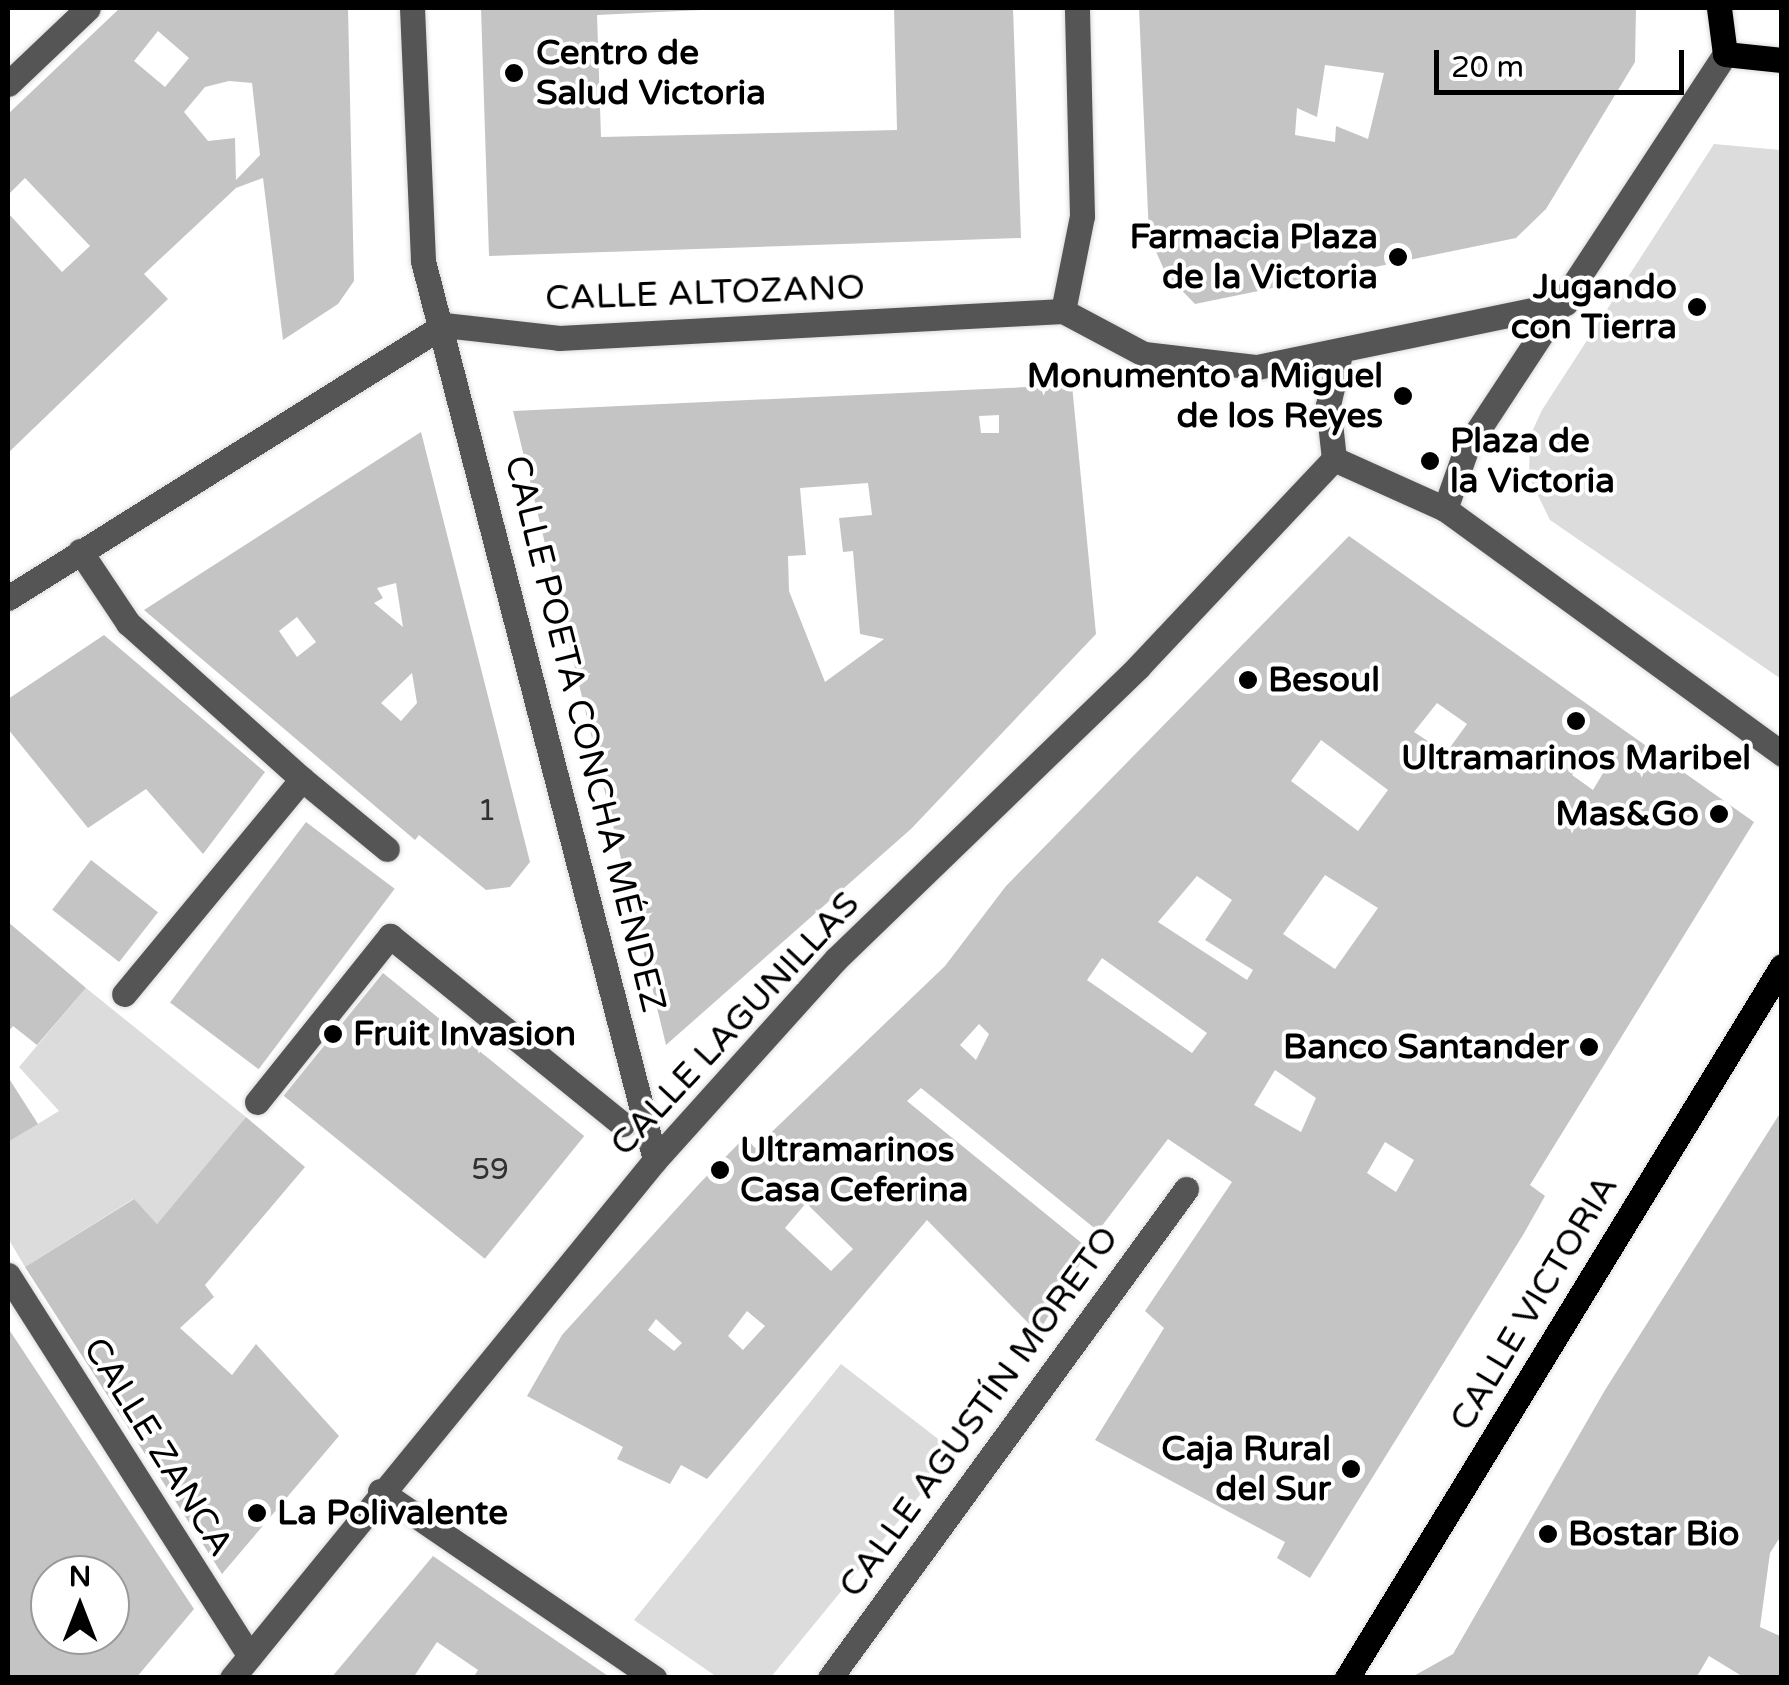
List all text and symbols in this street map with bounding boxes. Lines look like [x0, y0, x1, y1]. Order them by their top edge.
scale bar [1439, 30, 1689, 92]
place label: Centro de Salud Victoria [536, 32, 766, 114]
text: 20 m [1451, 49, 1524, 86]
marker: Centro de Salud Victoria [501, 60, 527, 86]
place label: Farmacia Plaza de la Victoria [1130, 216, 1378, 298]
marker: Farmacia Plaza de la Victoria [1387, 246, 1409, 268]
street label: CALLE ALTOZANO [544, 266, 866, 320]
place label: Jugando con Tierra [1511, 266, 1677, 348]
marker: Jugando con Tierra [1686, 296, 1708, 318]
place label: Monumento a Miguel de los Reyes [1027, 355, 1383, 437]
marker: Monumento a Miguel de los Reyes [1392, 385, 1414, 407]
place label: Plaza de la Victoria [1450, 420, 1615, 502]
marker: Plaza de la Victoria [1419, 450, 1441, 472]
street label: CALLE POETA CONCHA MÉNDEZ [495, 451, 675, 1017]
place label: Besoul [1268, 659, 1380, 701]
marker: Besoul [1237, 669, 1259, 691]
marker: Ultramarinos Maribel [1565, 710, 1587, 732]
place label: Ultramarinos Maribel [1401, 737, 1751, 779]
house number: 1 [478, 793, 496, 829]
place label: Mas&Go [1555, 793, 1699, 835]
marker: Mas&Go [1708, 803, 1730, 825]
street label: CALLE LAGUNILLAS [602, 883, 868, 1165]
place label: Fruit Invasion [353, 1013, 576, 1055]
marker: Fruit Invasion [322, 1023, 344, 1045]
place label: Banco Santander [1283, 1026, 1569, 1068]
marker: Banco Santander [1578, 1036, 1600, 1058]
place label: Ultramarinos Casa Ceferina [740, 1129, 968, 1211]
house number: 59 [471, 1152, 509, 1188]
marker: Ultramarinos Casa Ceferina [709, 1159, 731, 1181]
street label: CALLE VICTORIA [1441, 1168, 1627, 1438]
street label: CALLE AGUSTÍN MORETO [830, 1218, 1128, 1606]
street label: CALLE ZANCA [74, 1330, 242, 1564]
place label: Caja Rural del Sur [1161, 1428, 1331, 1510]
marker: Caja Rural del Sur [1340, 1458, 1362, 1480]
place label: La Polivalente [277, 1492, 508, 1534]
marker: La Polivalente [246, 1502, 268, 1524]
place label: Bostar Bio [1568, 1513, 1740, 1555]
marker: Bostar Bio [1537, 1523, 1559, 1545]
north arrow [30, 1555, 130, 1655]
text: N [69, 1560, 91, 1594]

